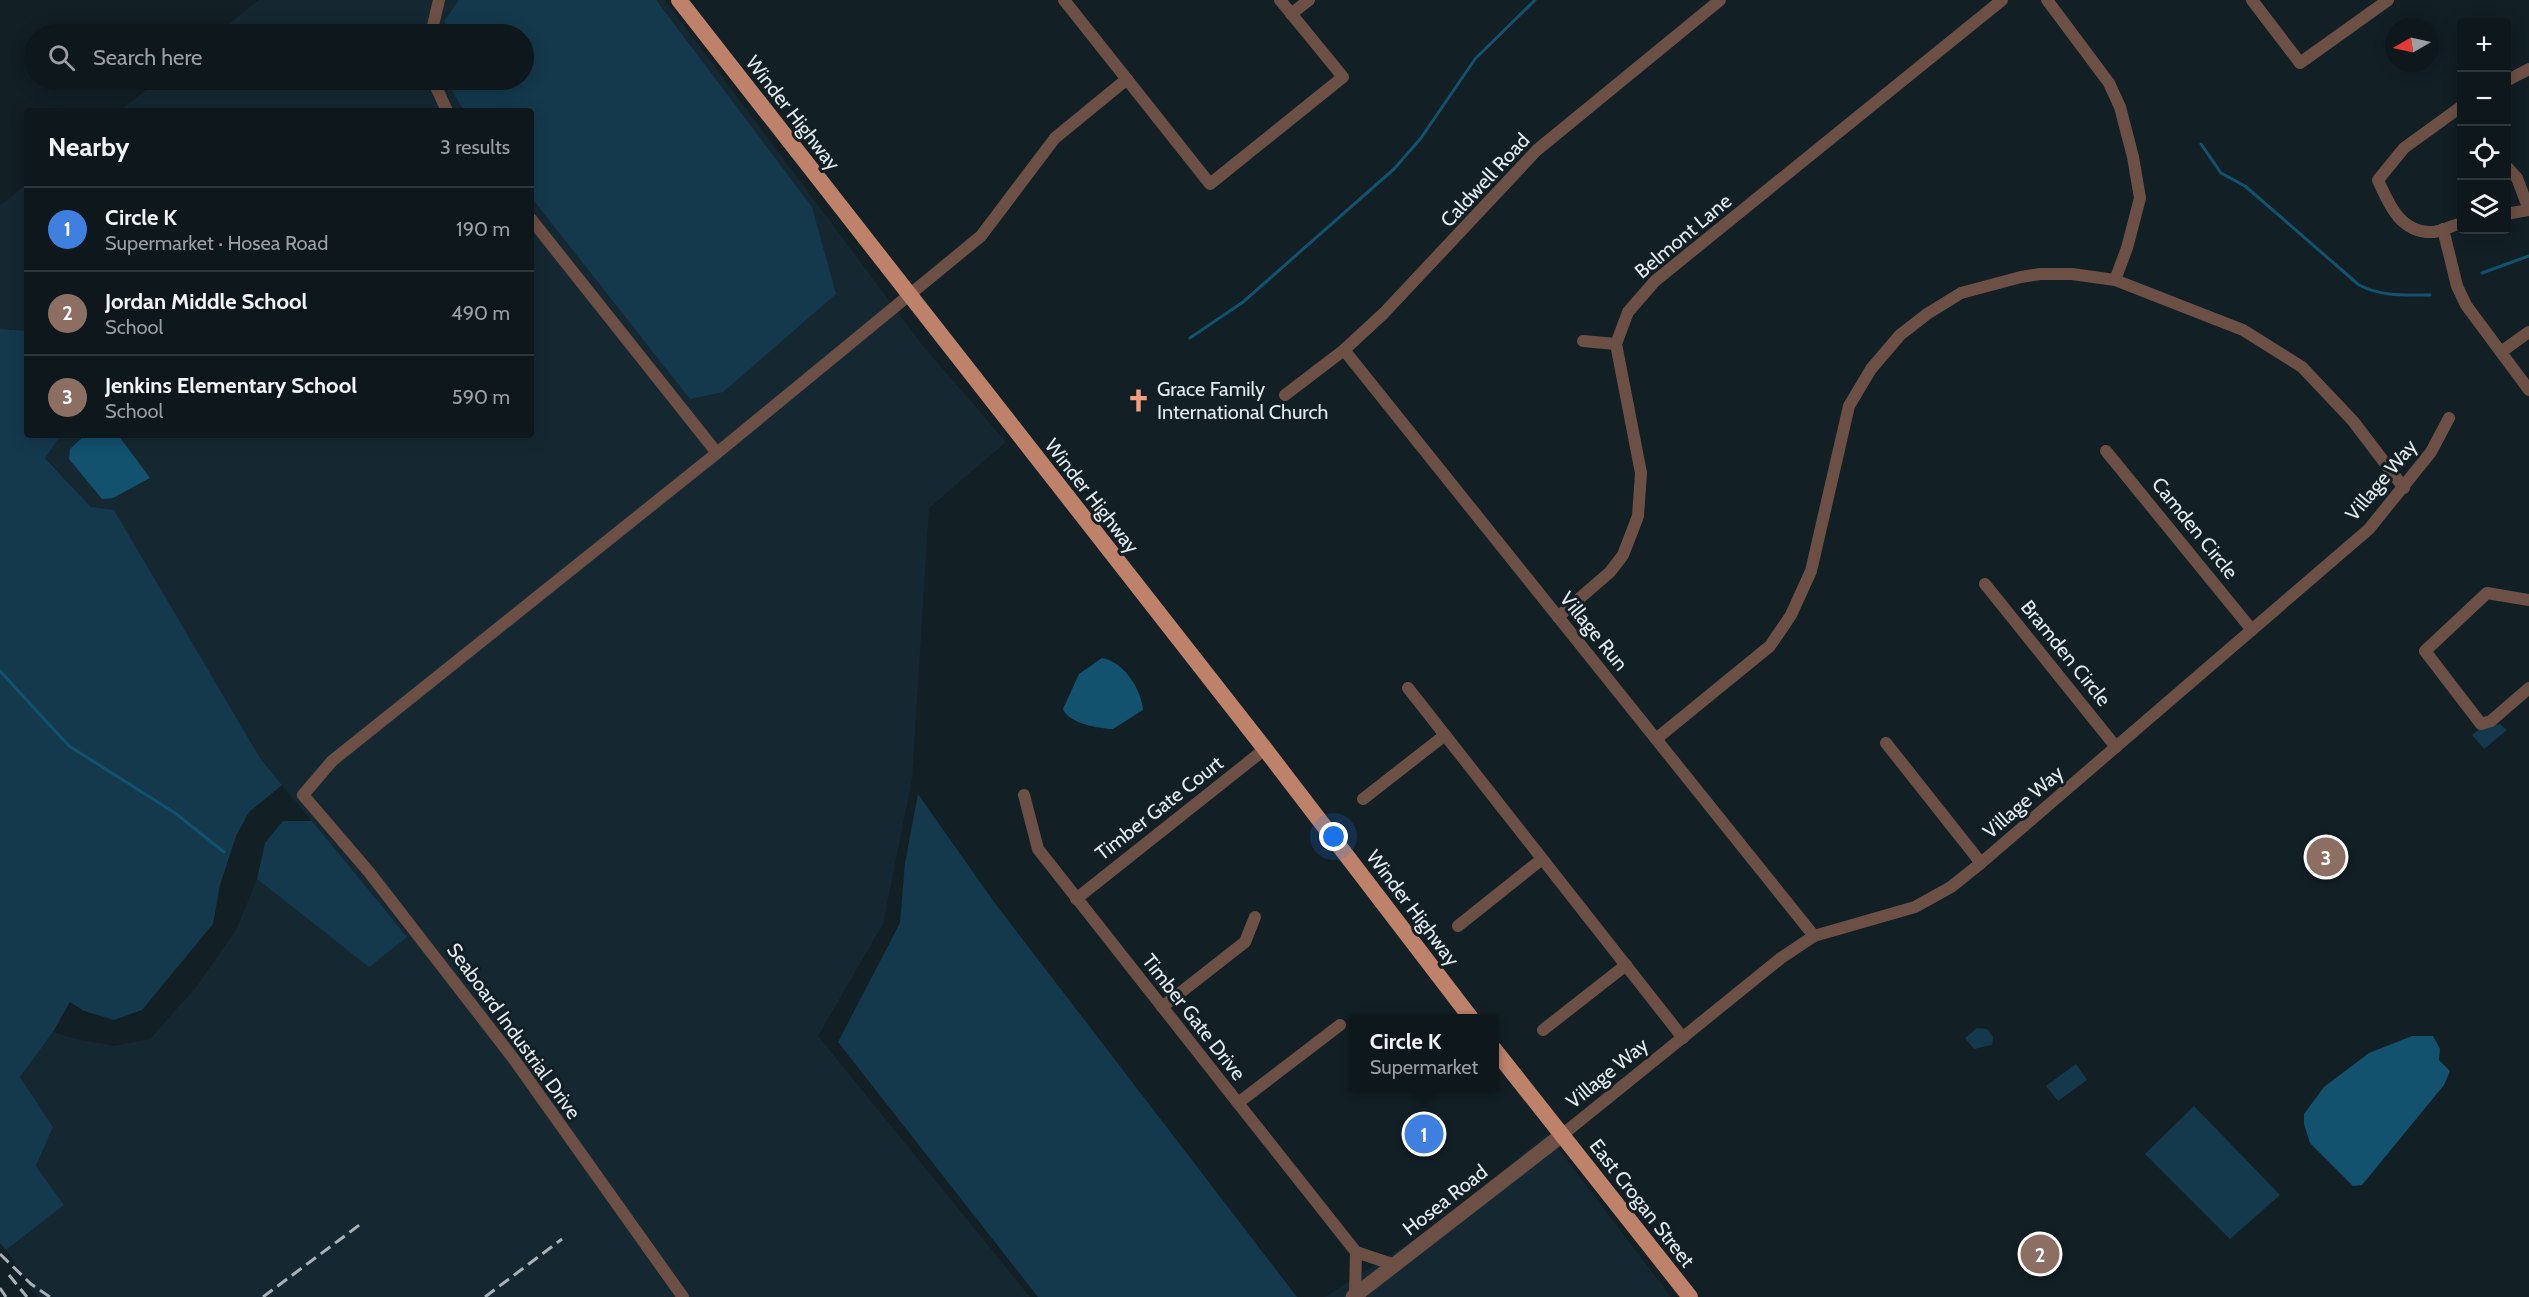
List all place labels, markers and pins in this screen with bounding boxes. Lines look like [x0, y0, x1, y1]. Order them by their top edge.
place label: Grace Family International Church [1157, 377, 1328, 424]
church icon: Grace Family International Church [1126, 388, 1152, 414]
pin: 3 [2306, 834, 2346, 880]
pin: 1 [1404, 1112, 1444, 1156]
pin: 2 [2020, 1232, 2060, 1276]

